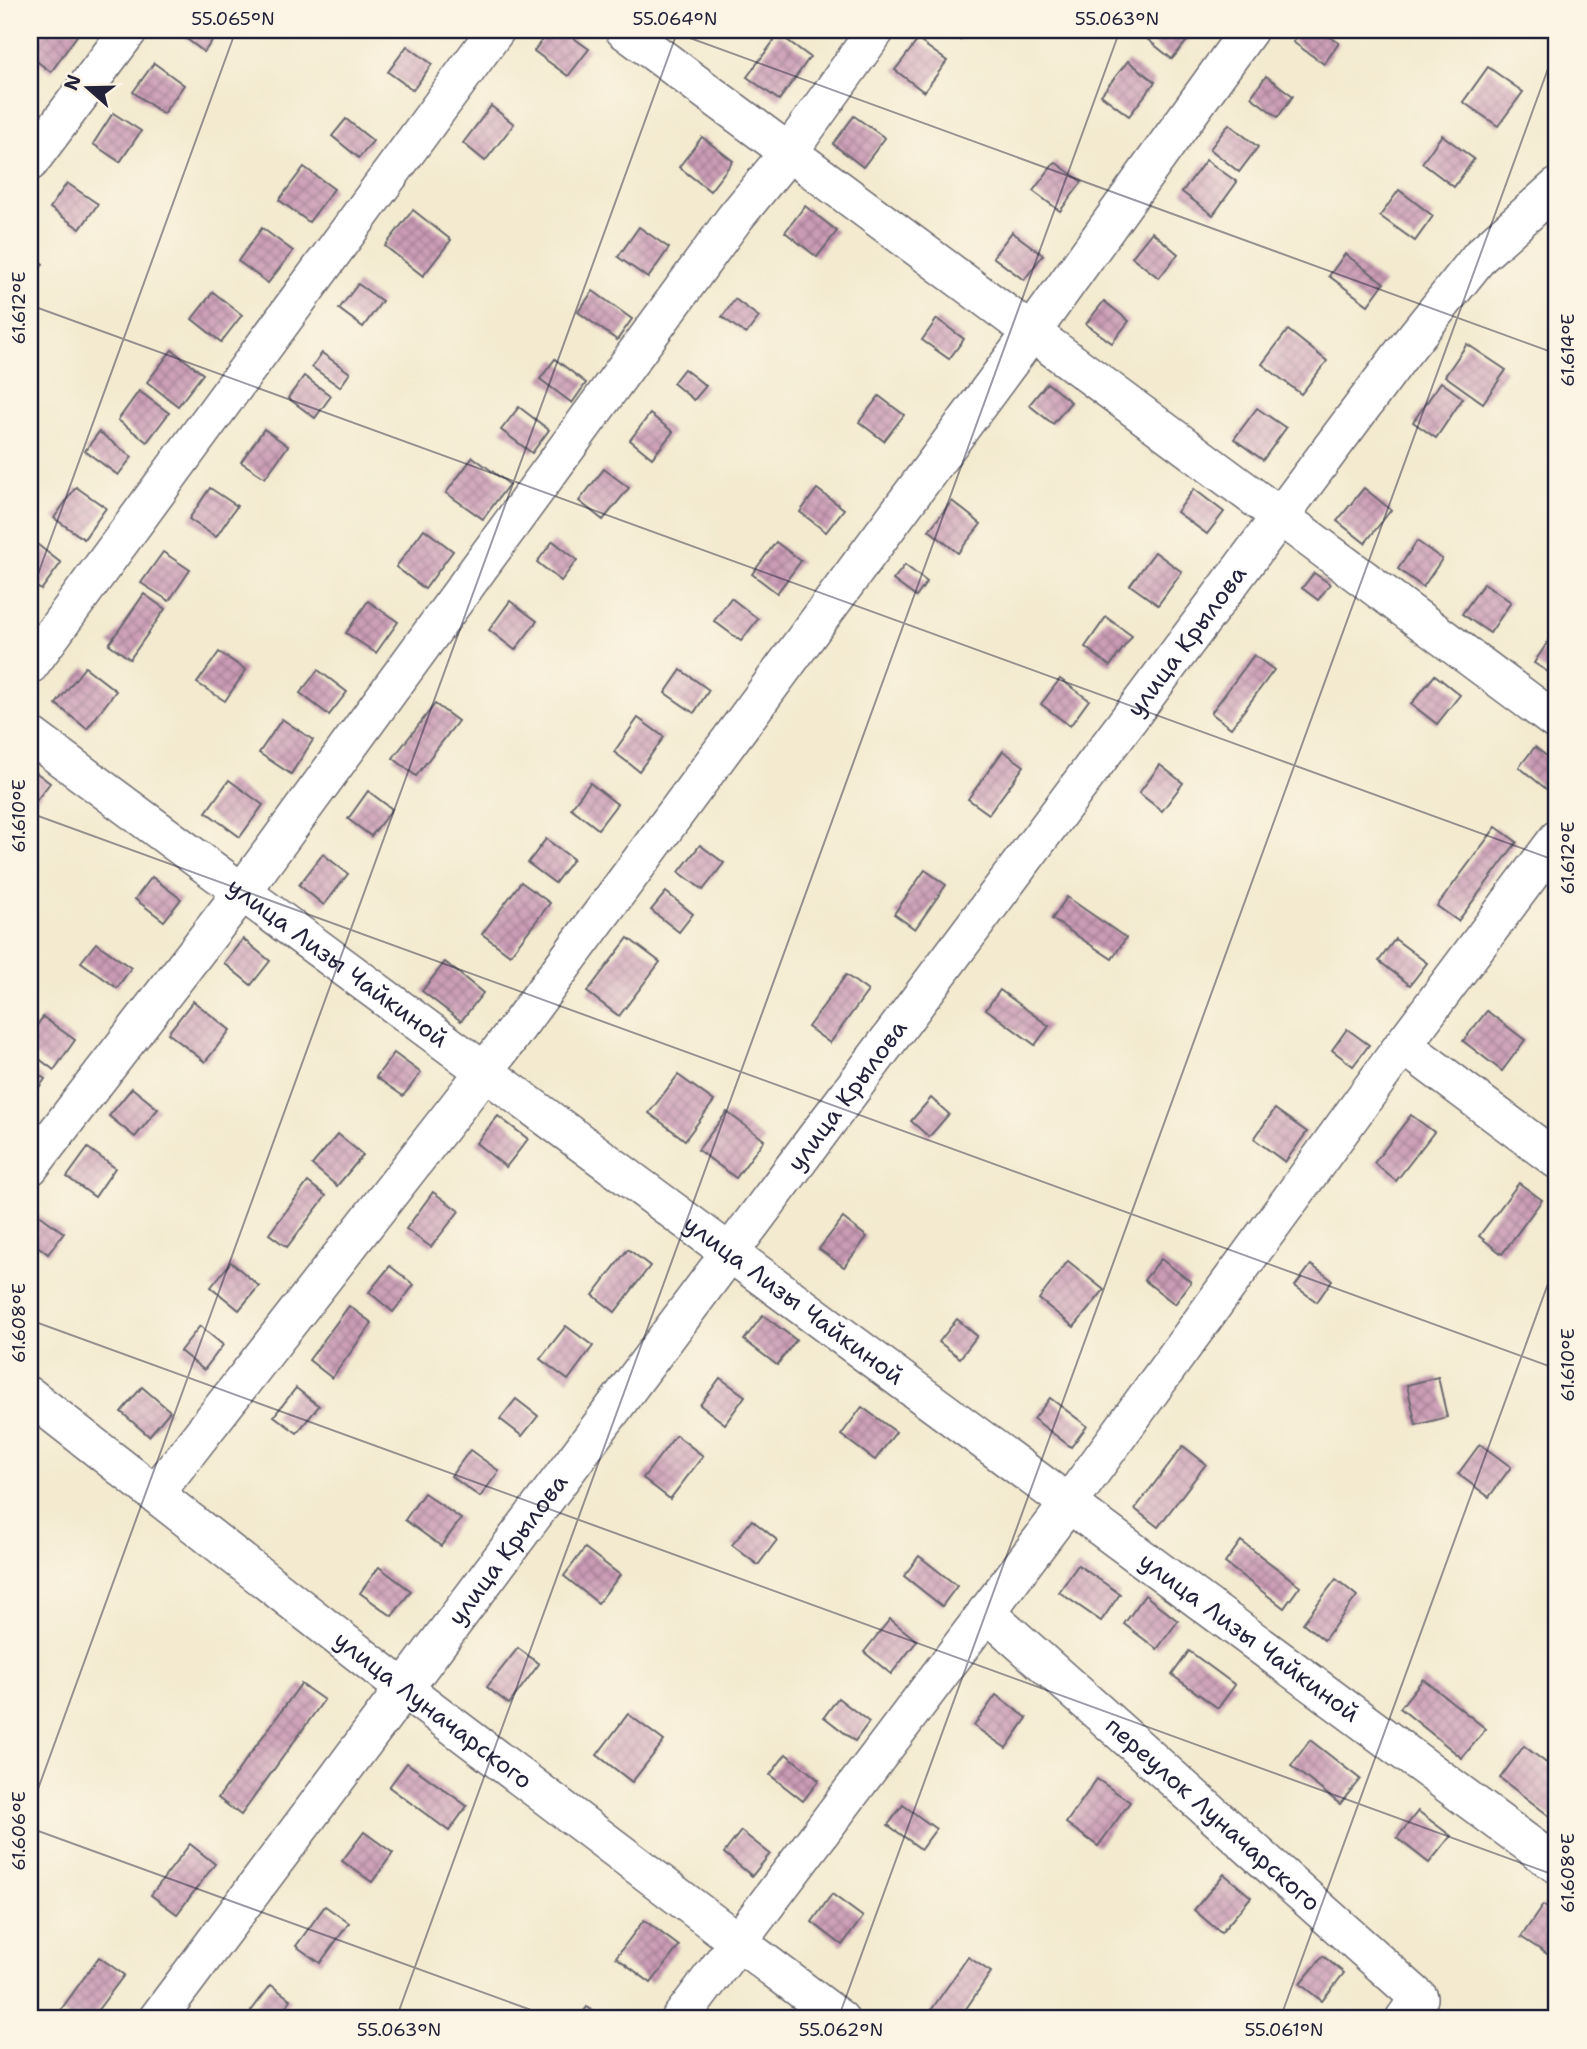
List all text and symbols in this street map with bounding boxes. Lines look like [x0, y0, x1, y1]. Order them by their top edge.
text: 55.065°N [191, 7, 275, 31]
text: 55.064°N [632, 7, 718, 31]
text: 55.063°N [1075, 7, 1159, 31]
north arrow [52, 52, 122, 122]
text: N [58, 71, 87, 94]
text: 61.612°E [7, 271, 31, 345]
text: 61.614°E [1556, 313, 1580, 387]
street label: улица Крылова [1120, 559, 1254, 724]
text: 61.610°E [7, 779, 31, 853]
text: 61.612°E [1556, 821, 1580, 895]
street label: улица Лизы Чайкиной [221, 871, 455, 1055]
street label: улица Крылова [780, 1013, 914, 1178]
street label: улица Лизы Чайкиной [677, 1208, 910, 1392]
text: 61.608°E [7, 1283, 31, 1363]
text: 61.610°E [1556, 1328, 1580, 1402]
street label: улица Крылова [441, 1467, 575, 1632]
street label: улица Лизы Чайкиной [1133, 1545, 1366, 1730]
street label: улица Луначарского [327, 1624, 539, 1796]
street label: переулок Луначарского [1099, 1710, 1327, 1919]
text: 61.606°E [7, 1791, 31, 1871]
text: 61.608°E [1556, 1833, 1580, 1913]
text: 55.063°N [357, 2018, 441, 2042]
text: 55.062°N [799, 2018, 883, 2042]
text: 55.061°N [1244, 2018, 1324, 2042]

